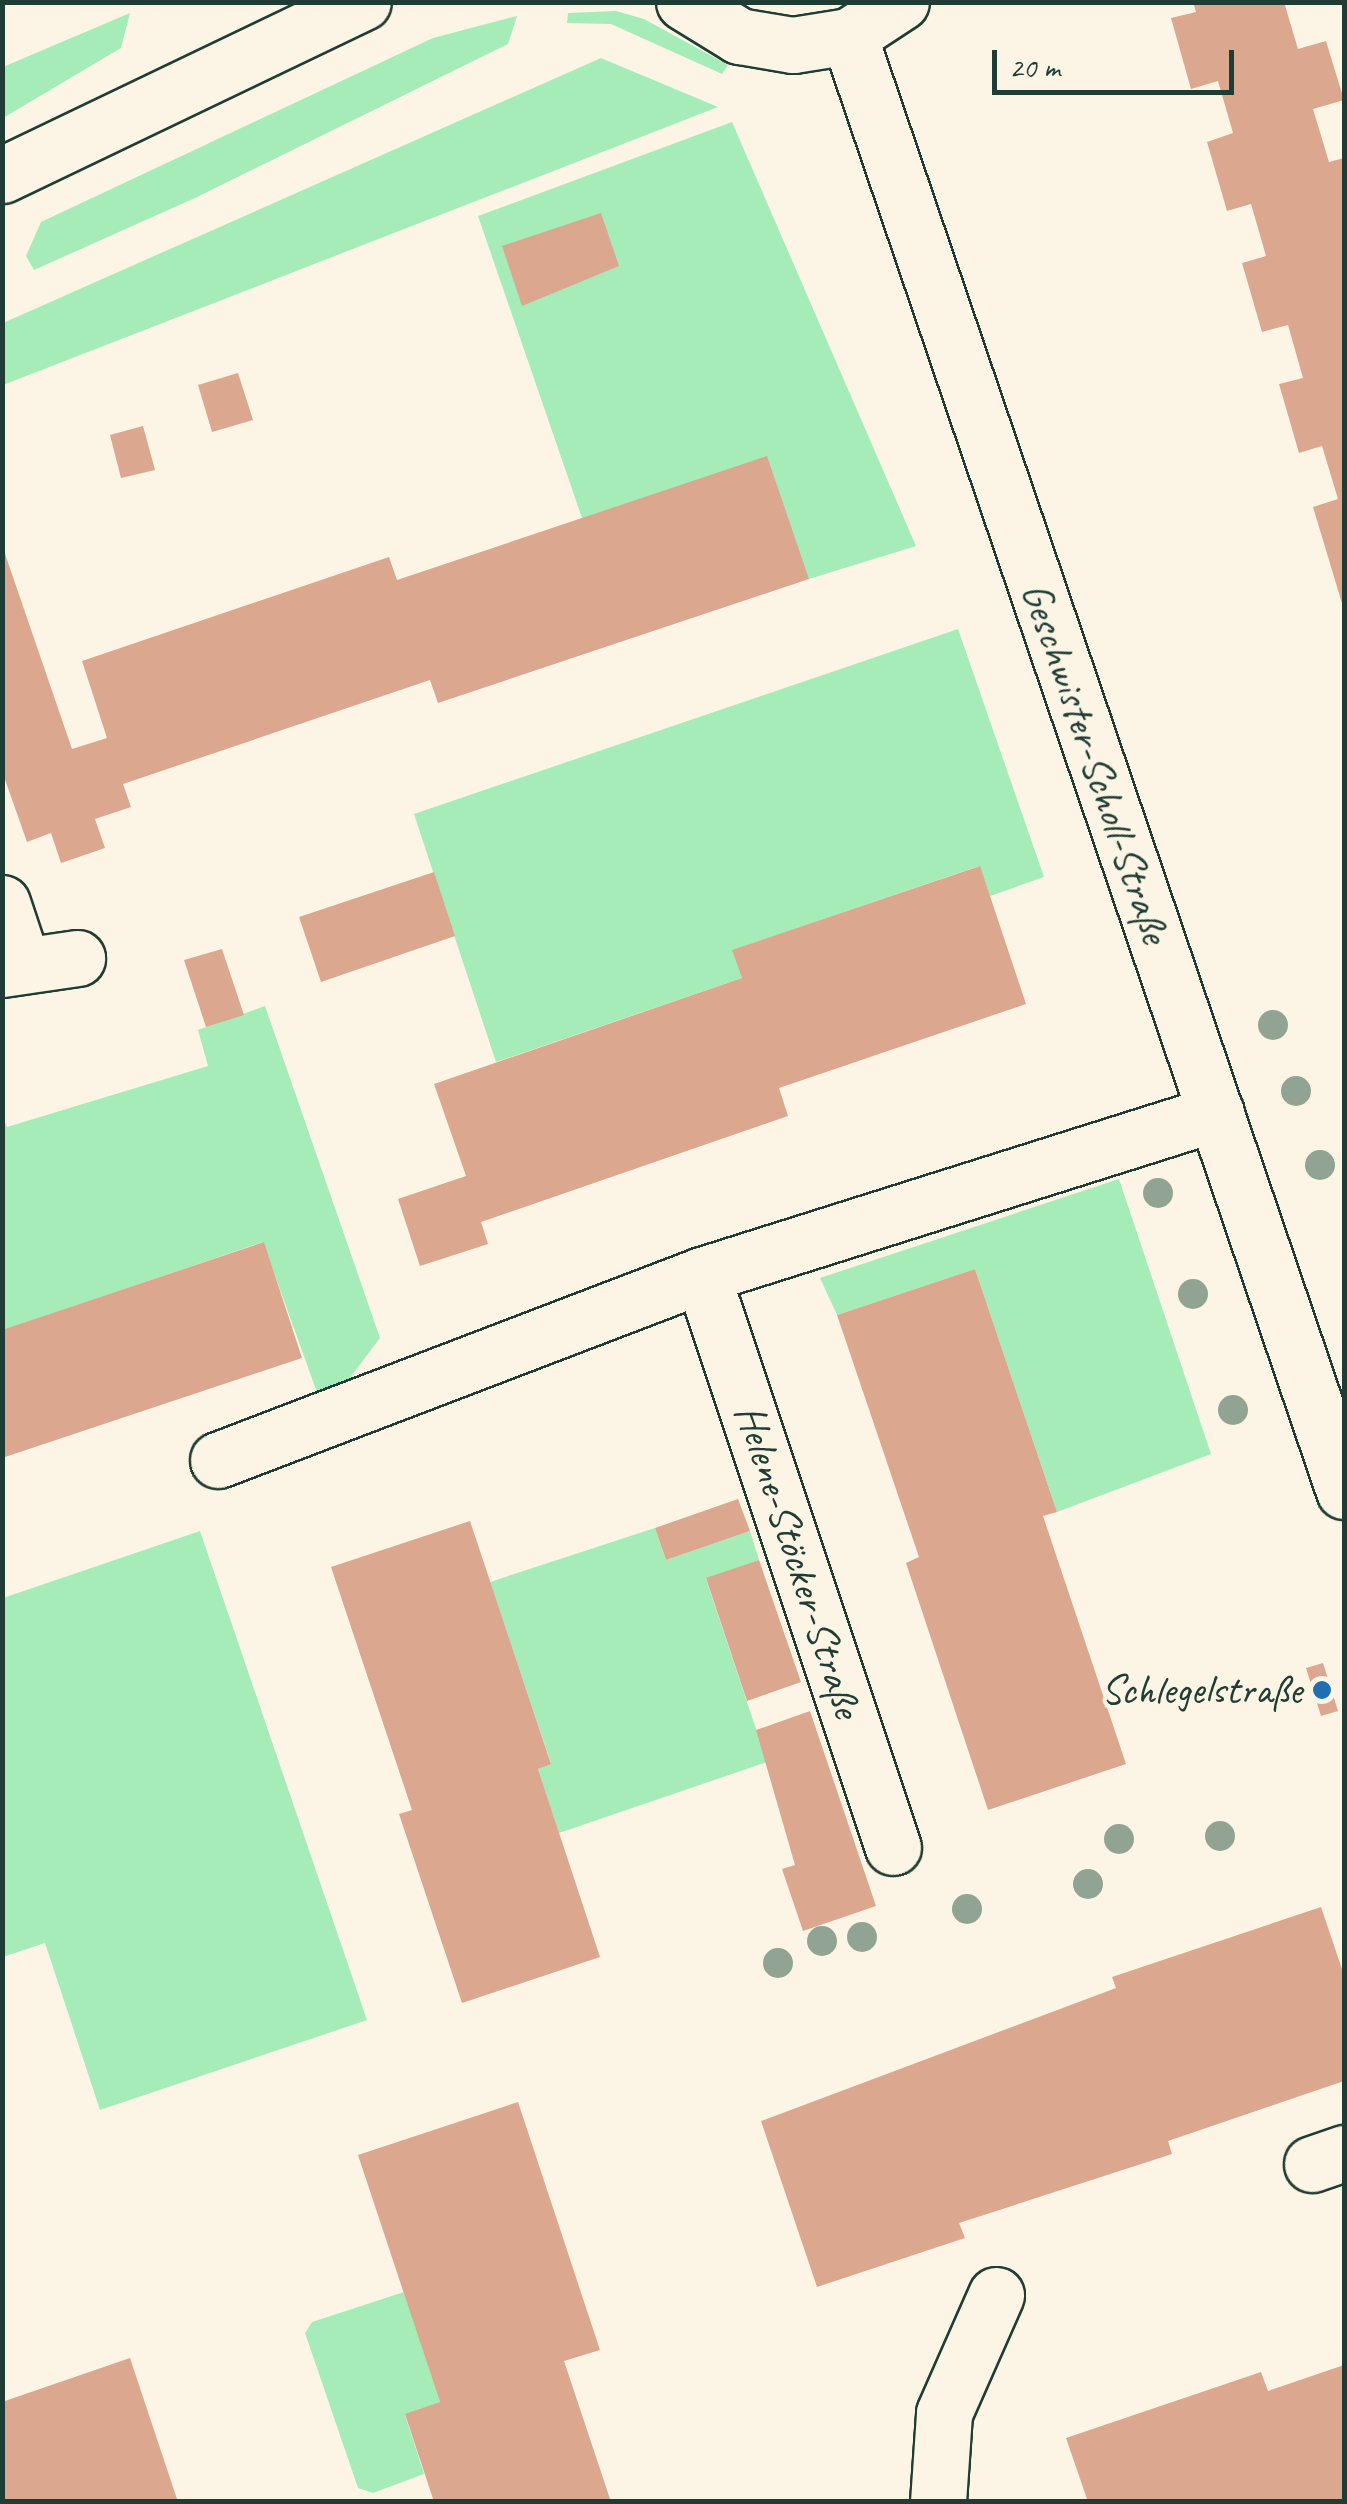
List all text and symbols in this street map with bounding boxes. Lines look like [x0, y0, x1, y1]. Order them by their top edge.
scale bar [997, 30, 1240, 92]
text: 20 m [1009, 48, 1060, 86]
street label: Geschwister-Scholl-Straße [1010, 576, 1180, 950]
street label: Helene-Stöcker-Straße [724, 1398, 872, 1724]
place label: Schlegelstraße [1101, 1665, 1302, 1715]
marker: Schlegelstraße [1311, 1679, 1333, 1701]

